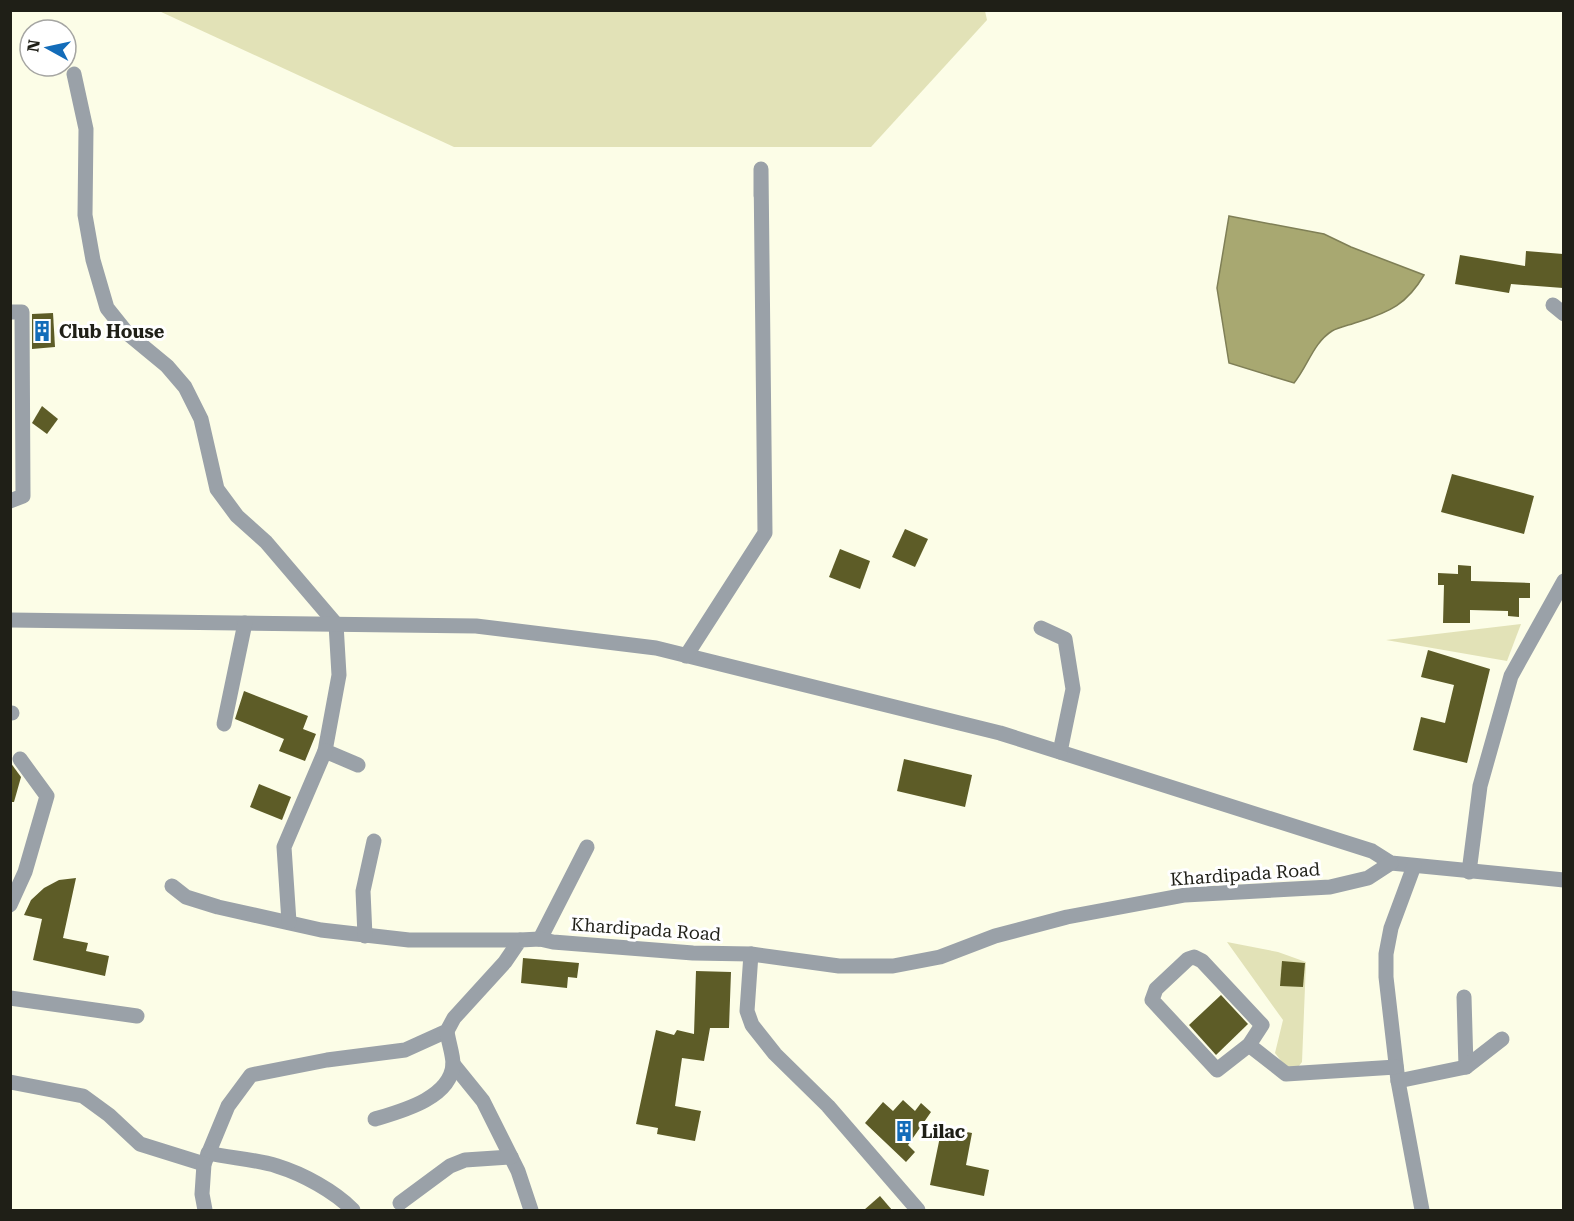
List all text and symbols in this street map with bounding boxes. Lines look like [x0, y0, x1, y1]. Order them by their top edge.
north arrow [18, 18, 78, 78]
text: N [23, 39, 44, 53]
building icon: Club House [30, 319, 54, 343]
place label: Club House [59, 321, 165, 342]
street label: Khardipada Road [1169, 858, 1321, 890]
street label: Khardipada Road [570, 913, 722, 945]
building icon: Lilac [892, 1119, 916, 1143]
place label: Lilac [921, 1121, 965, 1142]

